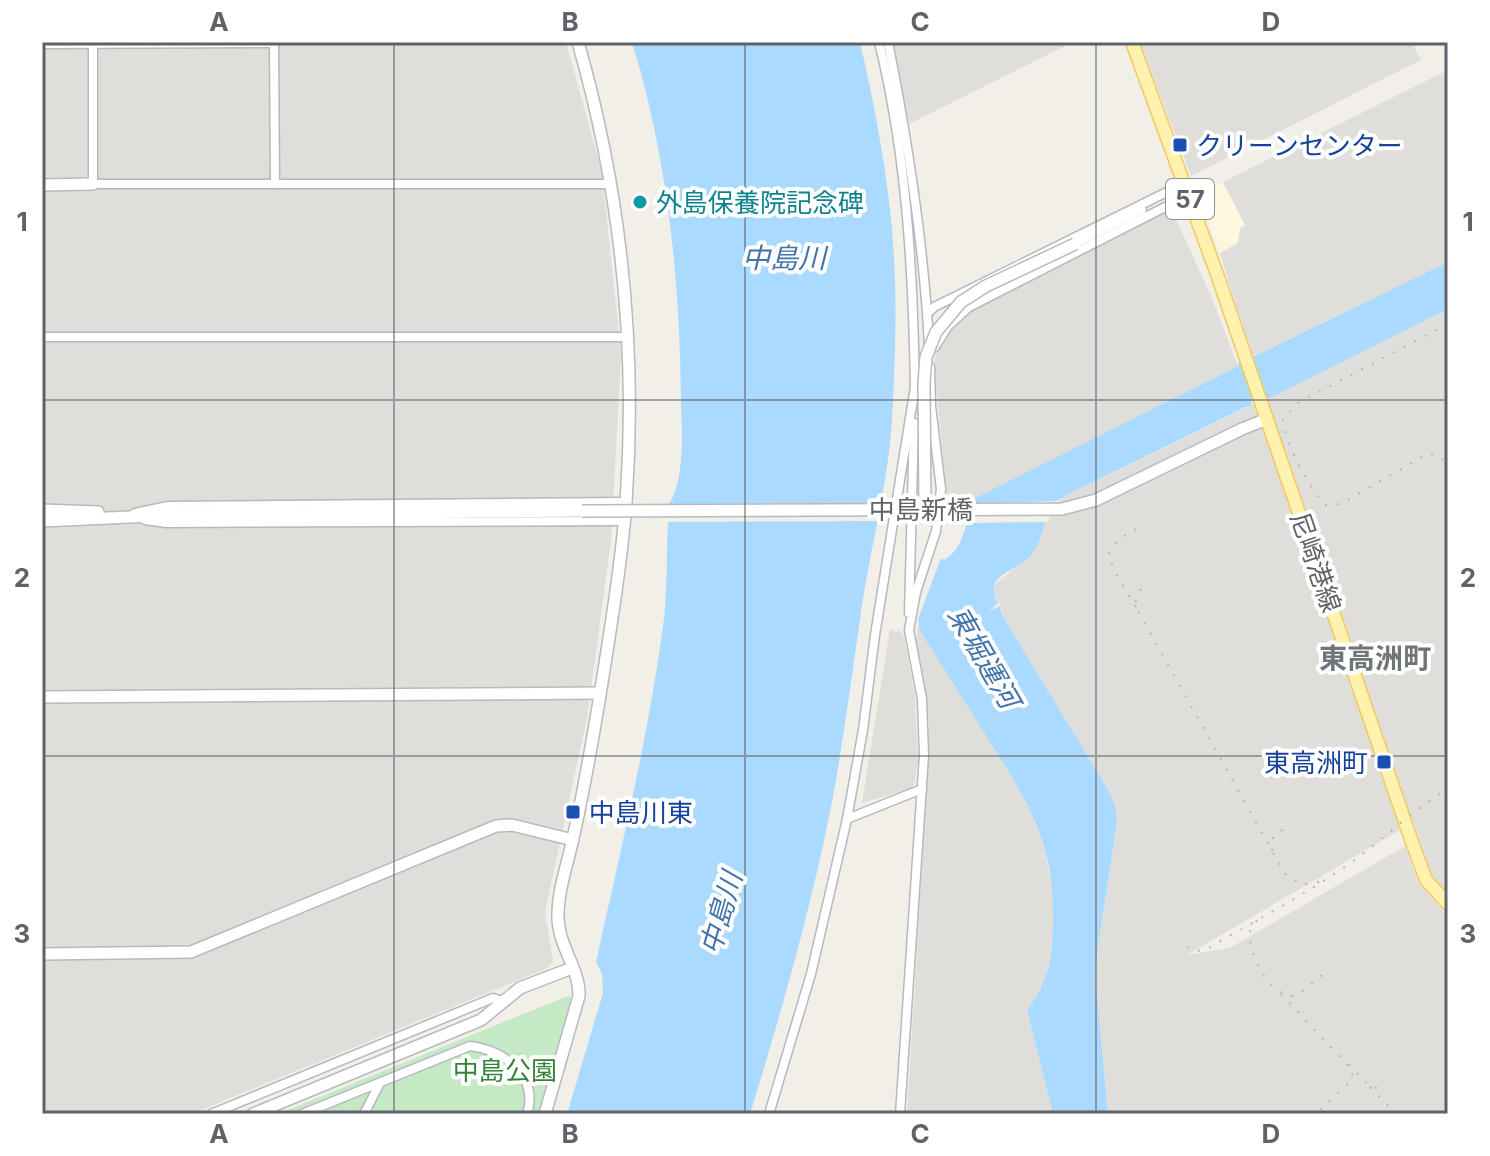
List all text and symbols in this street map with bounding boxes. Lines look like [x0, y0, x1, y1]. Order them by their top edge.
text: A [209, 6, 229, 37]
text: B [561, 6, 579, 37]
text: C [910, 6, 930, 37]
text: D [1262, 6, 1280, 37]
place label: クリーンセンター [1196, 130, 1403, 161]
marker: クリーンセンター [1171, 136, 1189, 154]
road number: 57 [1166, 179, 1214, 219]
place label: 外島保養院記念碑 [656, 187, 864, 218]
marker: 外島保養院記念碑 [631, 193, 649, 211]
text: 1 [16, 206, 28, 237]
text: 1 [1462, 206, 1474, 237]
water label: 中島川 [742, 241, 829, 275]
street label: 中島新橋 [869, 494, 973, 525]
street label: 尼崎港線 [1284, 508, 1348, 616]
text: 2 [14, 562, 30, 593]
text: 2 [1460, 562, 1476, 593]
water label: 東堀運河 [941, 600, 1029, 718]
district label: 東高洲町 [1319, 641, 1431, 675]
place label: 東高洲町 [1264, 747, 1368, 778]
marker: 東高洲町 [1375, 753, 1393, 771]
place label: 中島川東 [589, 797, 693, 828]
marker: 中島川東 [564, 803, 582, 821]
water label: 中島川 [693, 865, 750, 958]
text: 3 [14, 918, 30, 949]
text: 3 [1460, 918, 1476, 949]
park label: 中島公園 [453, 1055, 557, 1086]
text: A [209, 1118, 229, 1149]
text: B [561, 1118, 579, 1149]
text: C [910, 1118, 930, 1149]
text: D [1262, 1118, 1280, 1149]

